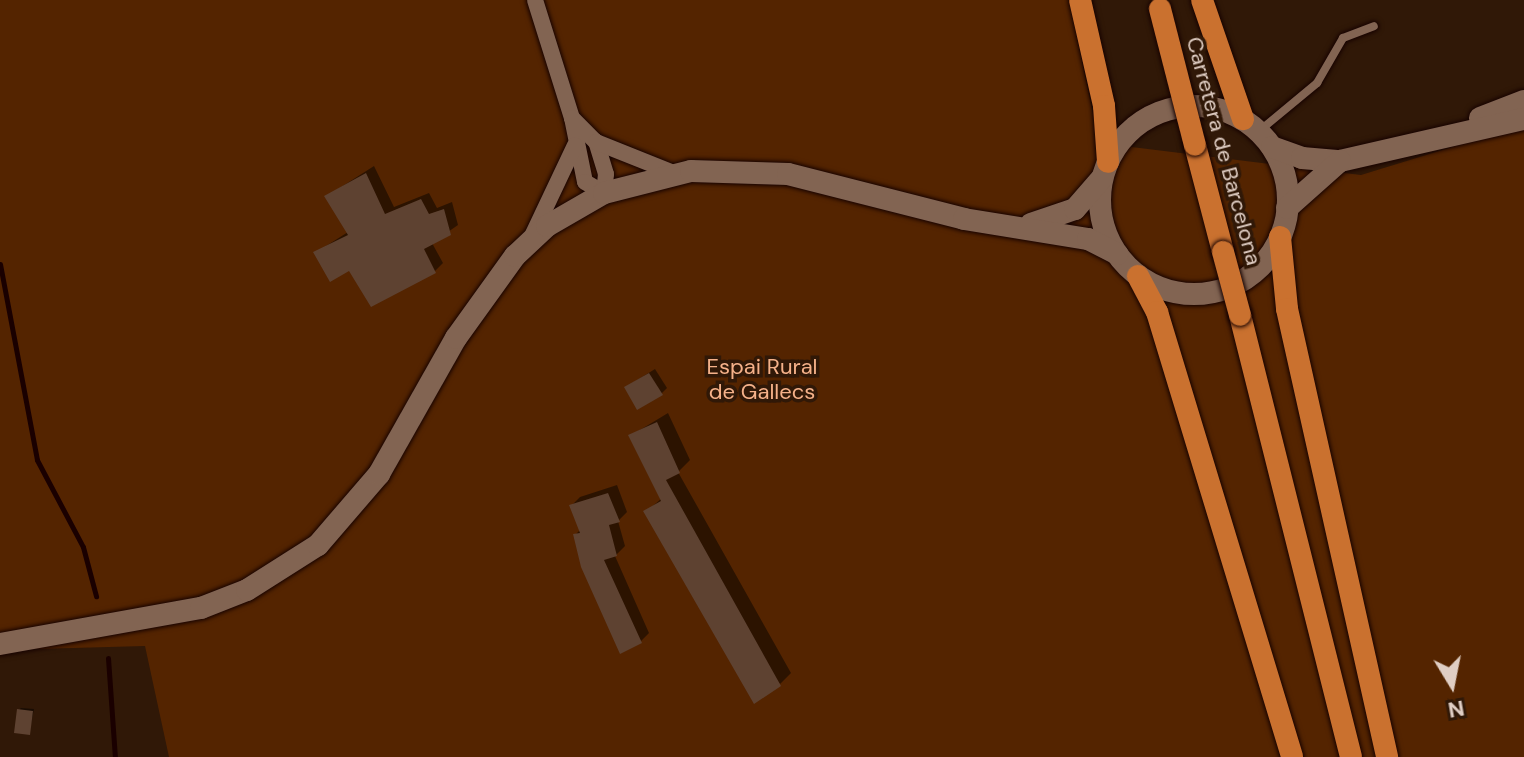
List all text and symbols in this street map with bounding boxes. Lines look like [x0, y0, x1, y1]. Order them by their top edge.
street label: Carretera de Barcelona [1181, 34, 1267, 268]
park label: Espai Rural de Gallecs [706, 353, 818, 404]
north arrow [1412, 645, 1492, 725]
text: N [1446, 693, 1467, 725]

